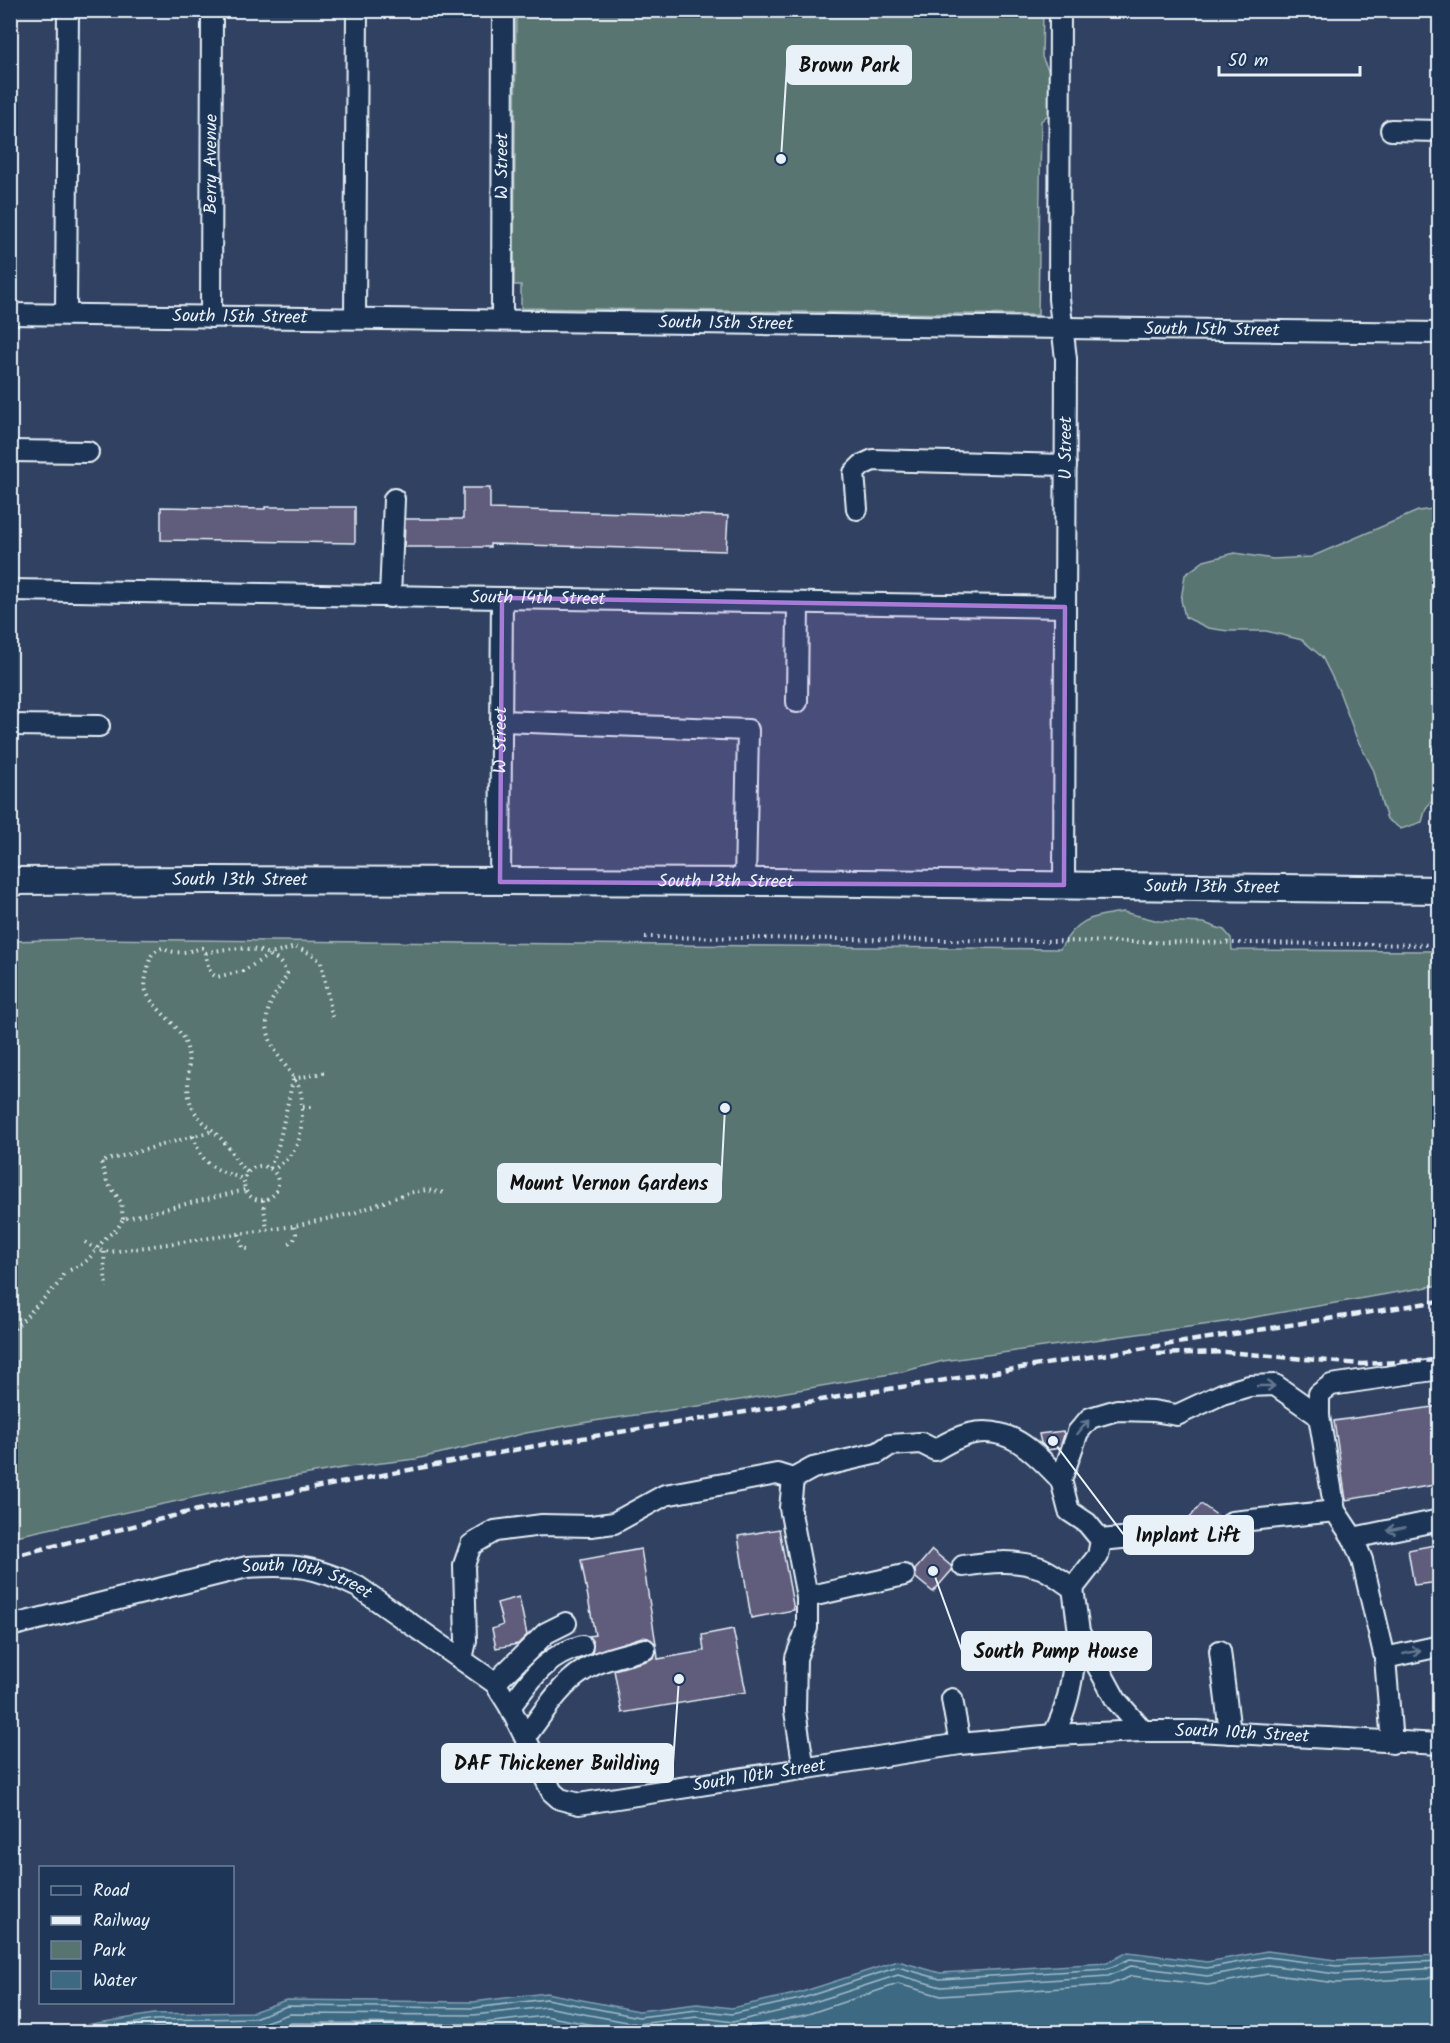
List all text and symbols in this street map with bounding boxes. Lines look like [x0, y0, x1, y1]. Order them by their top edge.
scale bar [1219, 39, 1360, 77]
callout: Brown Park [787, 46, 911, 84]
text: 50 m [1228, 47, 1268, 76]
text: Brown Park [799, 51, 900, 83]
street label: Berry Avenue [197, 114, 226, 214]
street label: W Street [488, 131, 517, 200]
street label: South 15th Street [172, 302, 309, 332]
street label: South 15th Street [658, 308, 795, 339]
street label: South 15th Street [1144, 315, 1281, 345]
street label: U Street [1052, 415, 1081, 480]
street label: South 14th Street [470, 583, 607, 614]
street label: W Street [486, 705, 516, 774]
street label: South 13th Street [172, 865, 309, 895]
street label: South 13th Street [658, 867, 795, 897]
street label: South 13th Street [1144, 872, 1281, 903]
callout: Mount Vernon Gardens [498, 1164, 721, 1202]
text: Mount Vernon Gardens [510, 1169, 709, 1201]
one-way arrow [1256, 1380, 1276, 1392]
one-way arrow [1077, 1419, 1090, 1435]
callout: Inplant Lift [1124, 1516, 1253, 1554]
text: Inplant Lift [1135, 1521, 1242, 1553]
one-way arrow [1387, 1524, 1406, 1535]
street label: South 10th Street [238, 1551, 379, 1608]
callout: South Pump House [962, 1632, 1151, 1670]
text: South Pump House [974, 1637, 1138, 1669]
one-way arrow [1402, 1646, 1422, 1657]
street label: South 10th Street [1175, 1716, 1311, 1752]
callout: DAF Thickener Building [442, 1744, 673, 1782]
text: DAF Thickener Building [454, 1749, 660, 1781]
street label: South 10th Street [691, 1751, 829, 1800]
legend [39, 1866, 234, 2004]
text: Road [93, 1877, 130, 1906]
text: Railway [93, 1907, 150, 1936]
text: Park [93, 1937, 126, 1966]
text: Water [93, 1967, 138, 1996]

